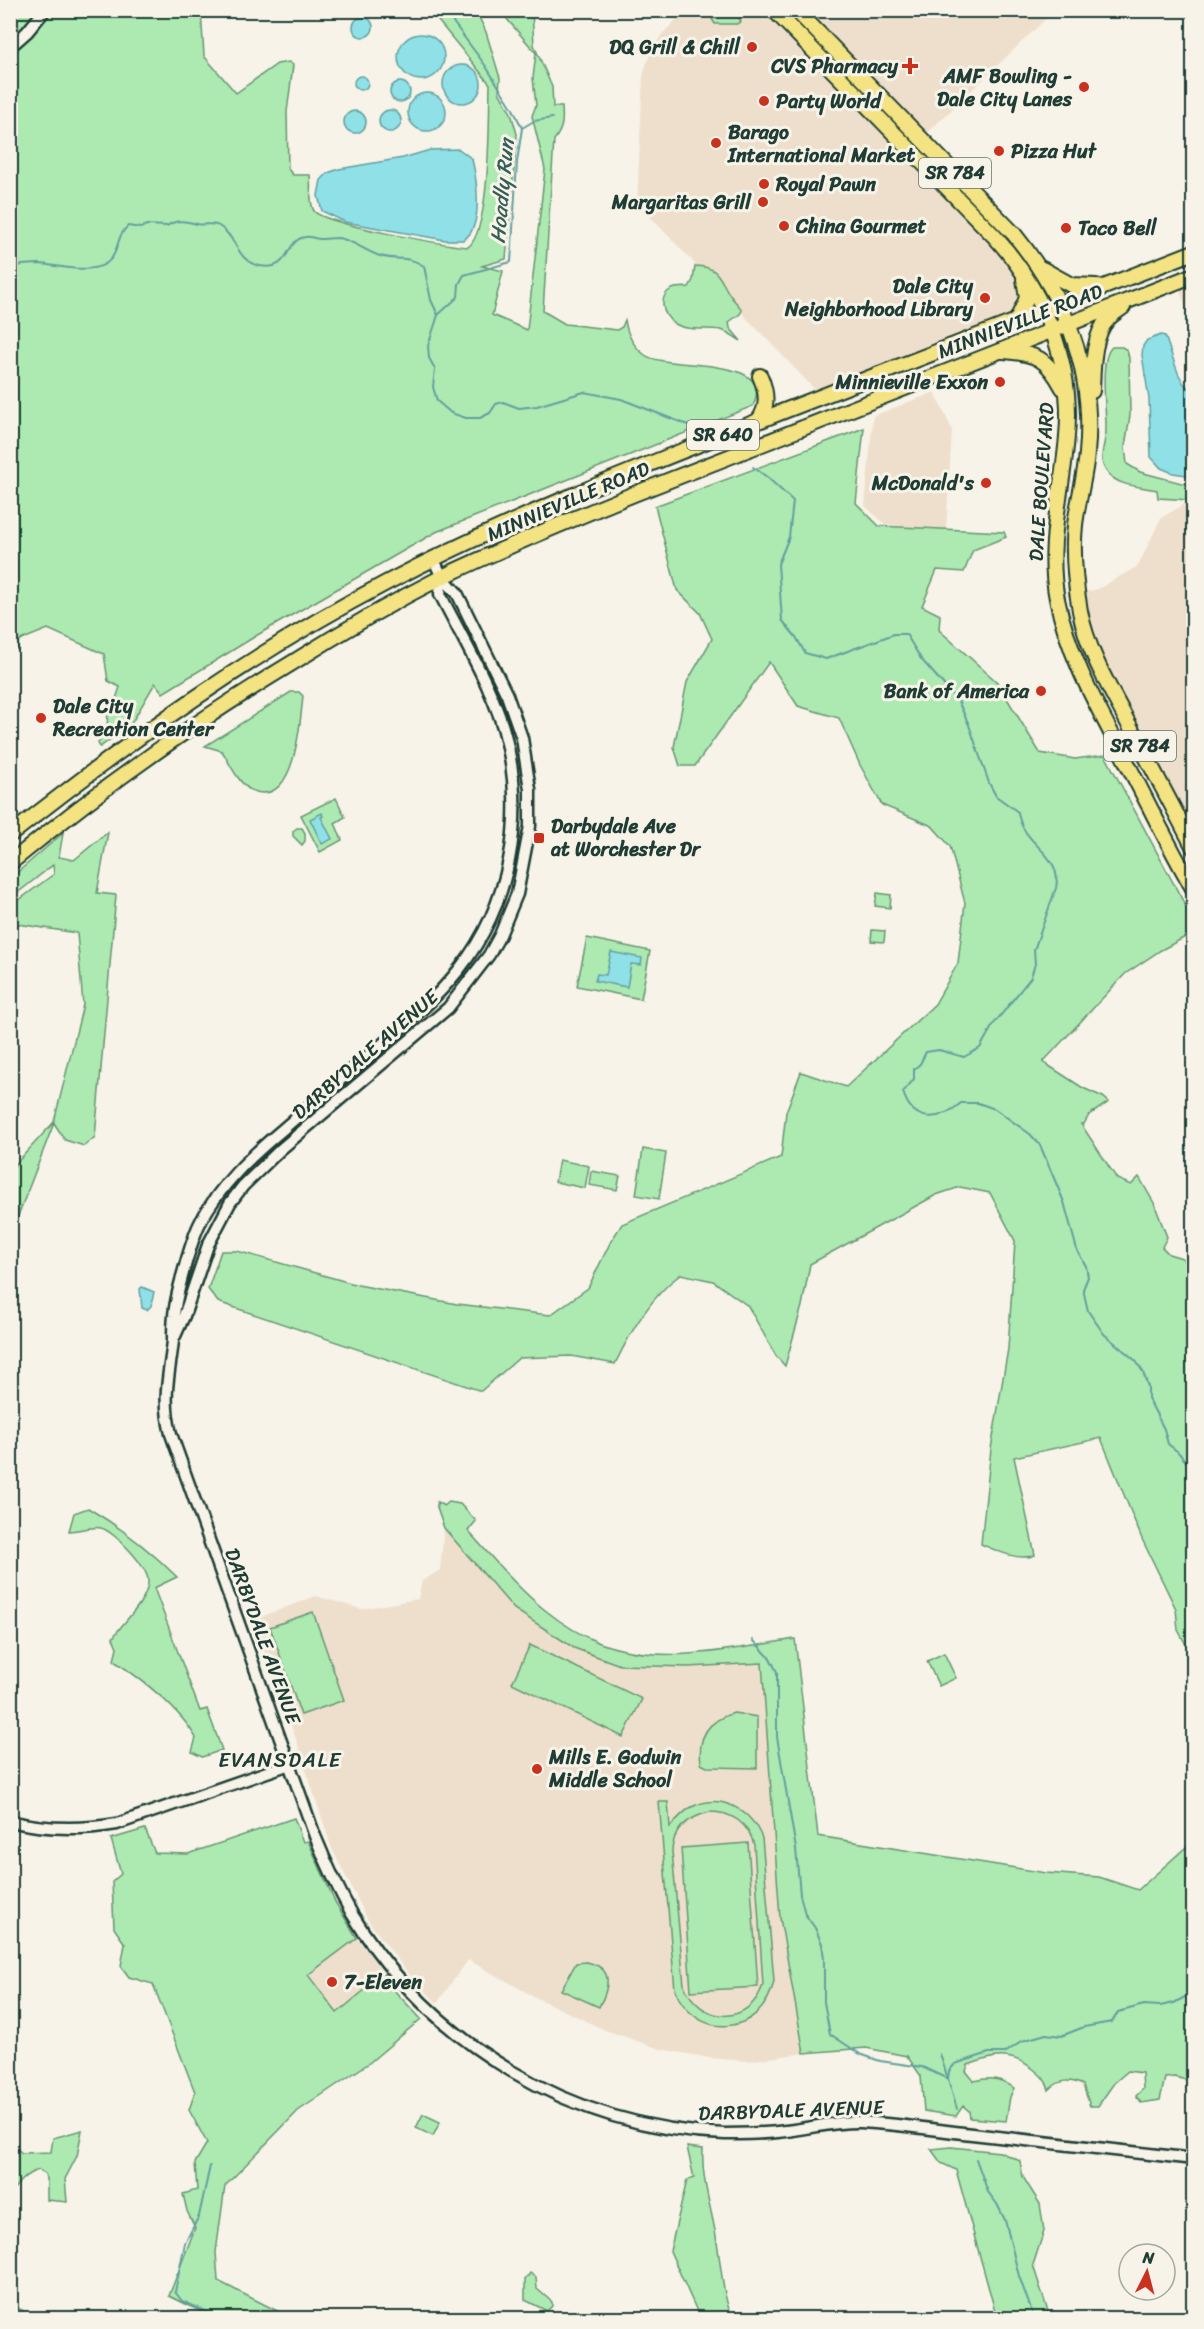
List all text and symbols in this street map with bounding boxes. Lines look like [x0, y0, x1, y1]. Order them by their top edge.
place label: DQ Grill & Chill [609, 30, 741, 65]
marker: DQ Grill & Chill [745, 40, 759, 54]
place label: CVS Pharmacy [770, 49, 899, 84]
marker: CVS Pharmacy [903, 59, 917, 73]
place label: AMF Bowling - Dale City Lanes [937, 59, 1073, 117]
marker: AMF Bowling - Dale City Lanes [1077, 80, 1091, 94]
place label: Party World [776, 84, 883, 119]
marker: Party World [757, 94, 771, 108]
place label: Barago International Market [727, 115, 915, 173]
place label: Pizza Hut [1011, 134, 1098, 169]
water label: Hoadly Run [479, 135, 526, 245]
marker: Barago International Market [709, 136, 723, 150]
marker: Pizza Hut [992, 144, 1006, 158]
road number: SR 784 [919, 158, 991, 188]
place label: Royal Pawn [775, 167, 876, 202]
marker: Royal Pawn [757, 177, 771, 191]
place label: Margaritas Grill [611, 185, 752, 220]
marker: Margaritas Grill [756, 195, 770, 209]
place label: China Gourmet [795, 209, 926, 244]
place label: Taco Bell [1078, 211, 1158, 246]
marker: China Gourmet [777, 219, 791, 233]
marker: Taco Bell [1059, 221, 1073, 235]
place label: Dale City Neighborhood Library [784, 269, 974, 327]
street label: MINNIEVILLE ROAD [933, 274, 1108, 369]
marker: Dale City Neighborhood Library [978, 291, 992, 305]
place label: Minnieville Exxon [835, 365, 988, 400]
marker: Minnieville Exxon [993, 375, 1007, 389]
street label: DALE BOULEVARD [1019, 402, 1064, 562]
road number: SR 640 [687, 420, 759, 450]
street label: MINNIEVILLE ROAD [481, 451, 655, 552]
place label: McDonald's [871, 466, 975, 501]
marker: McDonald's [979, 476, 993, 490]
place label: Bank of America [884, 674, 1030, 709]
marker: Bank of America [1034, 684, 1048, 698]
place label: Dale City Recreation Center [52, 689, 215, 747]
marker: Dale City Recreation Center [34, 711, 48, 725]
road number: SR 784 [1104, 731, 1176, 761]
place label: Darbydale Ave at Worchester Dr [550, 809, 702, 867]
marker: Darbydale Ave at Worchester Dr [532, 831, 546, 845]
street label: DARBYDALE AVENUE [284, 979, 448, 1128]
street label: DARBYDALE AVENUE [214, 1543, 311, 1731]
place label: Mills E. Godwin Middle School [548, 1740, 681, 1798]
district label: EVANSDALE [218, 1741, 342, 1779]
marker: Mills E. Godwin Middle School [530, 1762, 544, 1776]
place label: 7-Eleven [344, 1965, 422, 2000]
marker: 7-Eleven [325, 1975, 339, 1989]
street label: DARBYDALE AVENUE [698, 2090, 886, 2131]
north arrow [1117, 2242, 1177, 2302]
text: N [1140, 2242, 1156, 2273]

